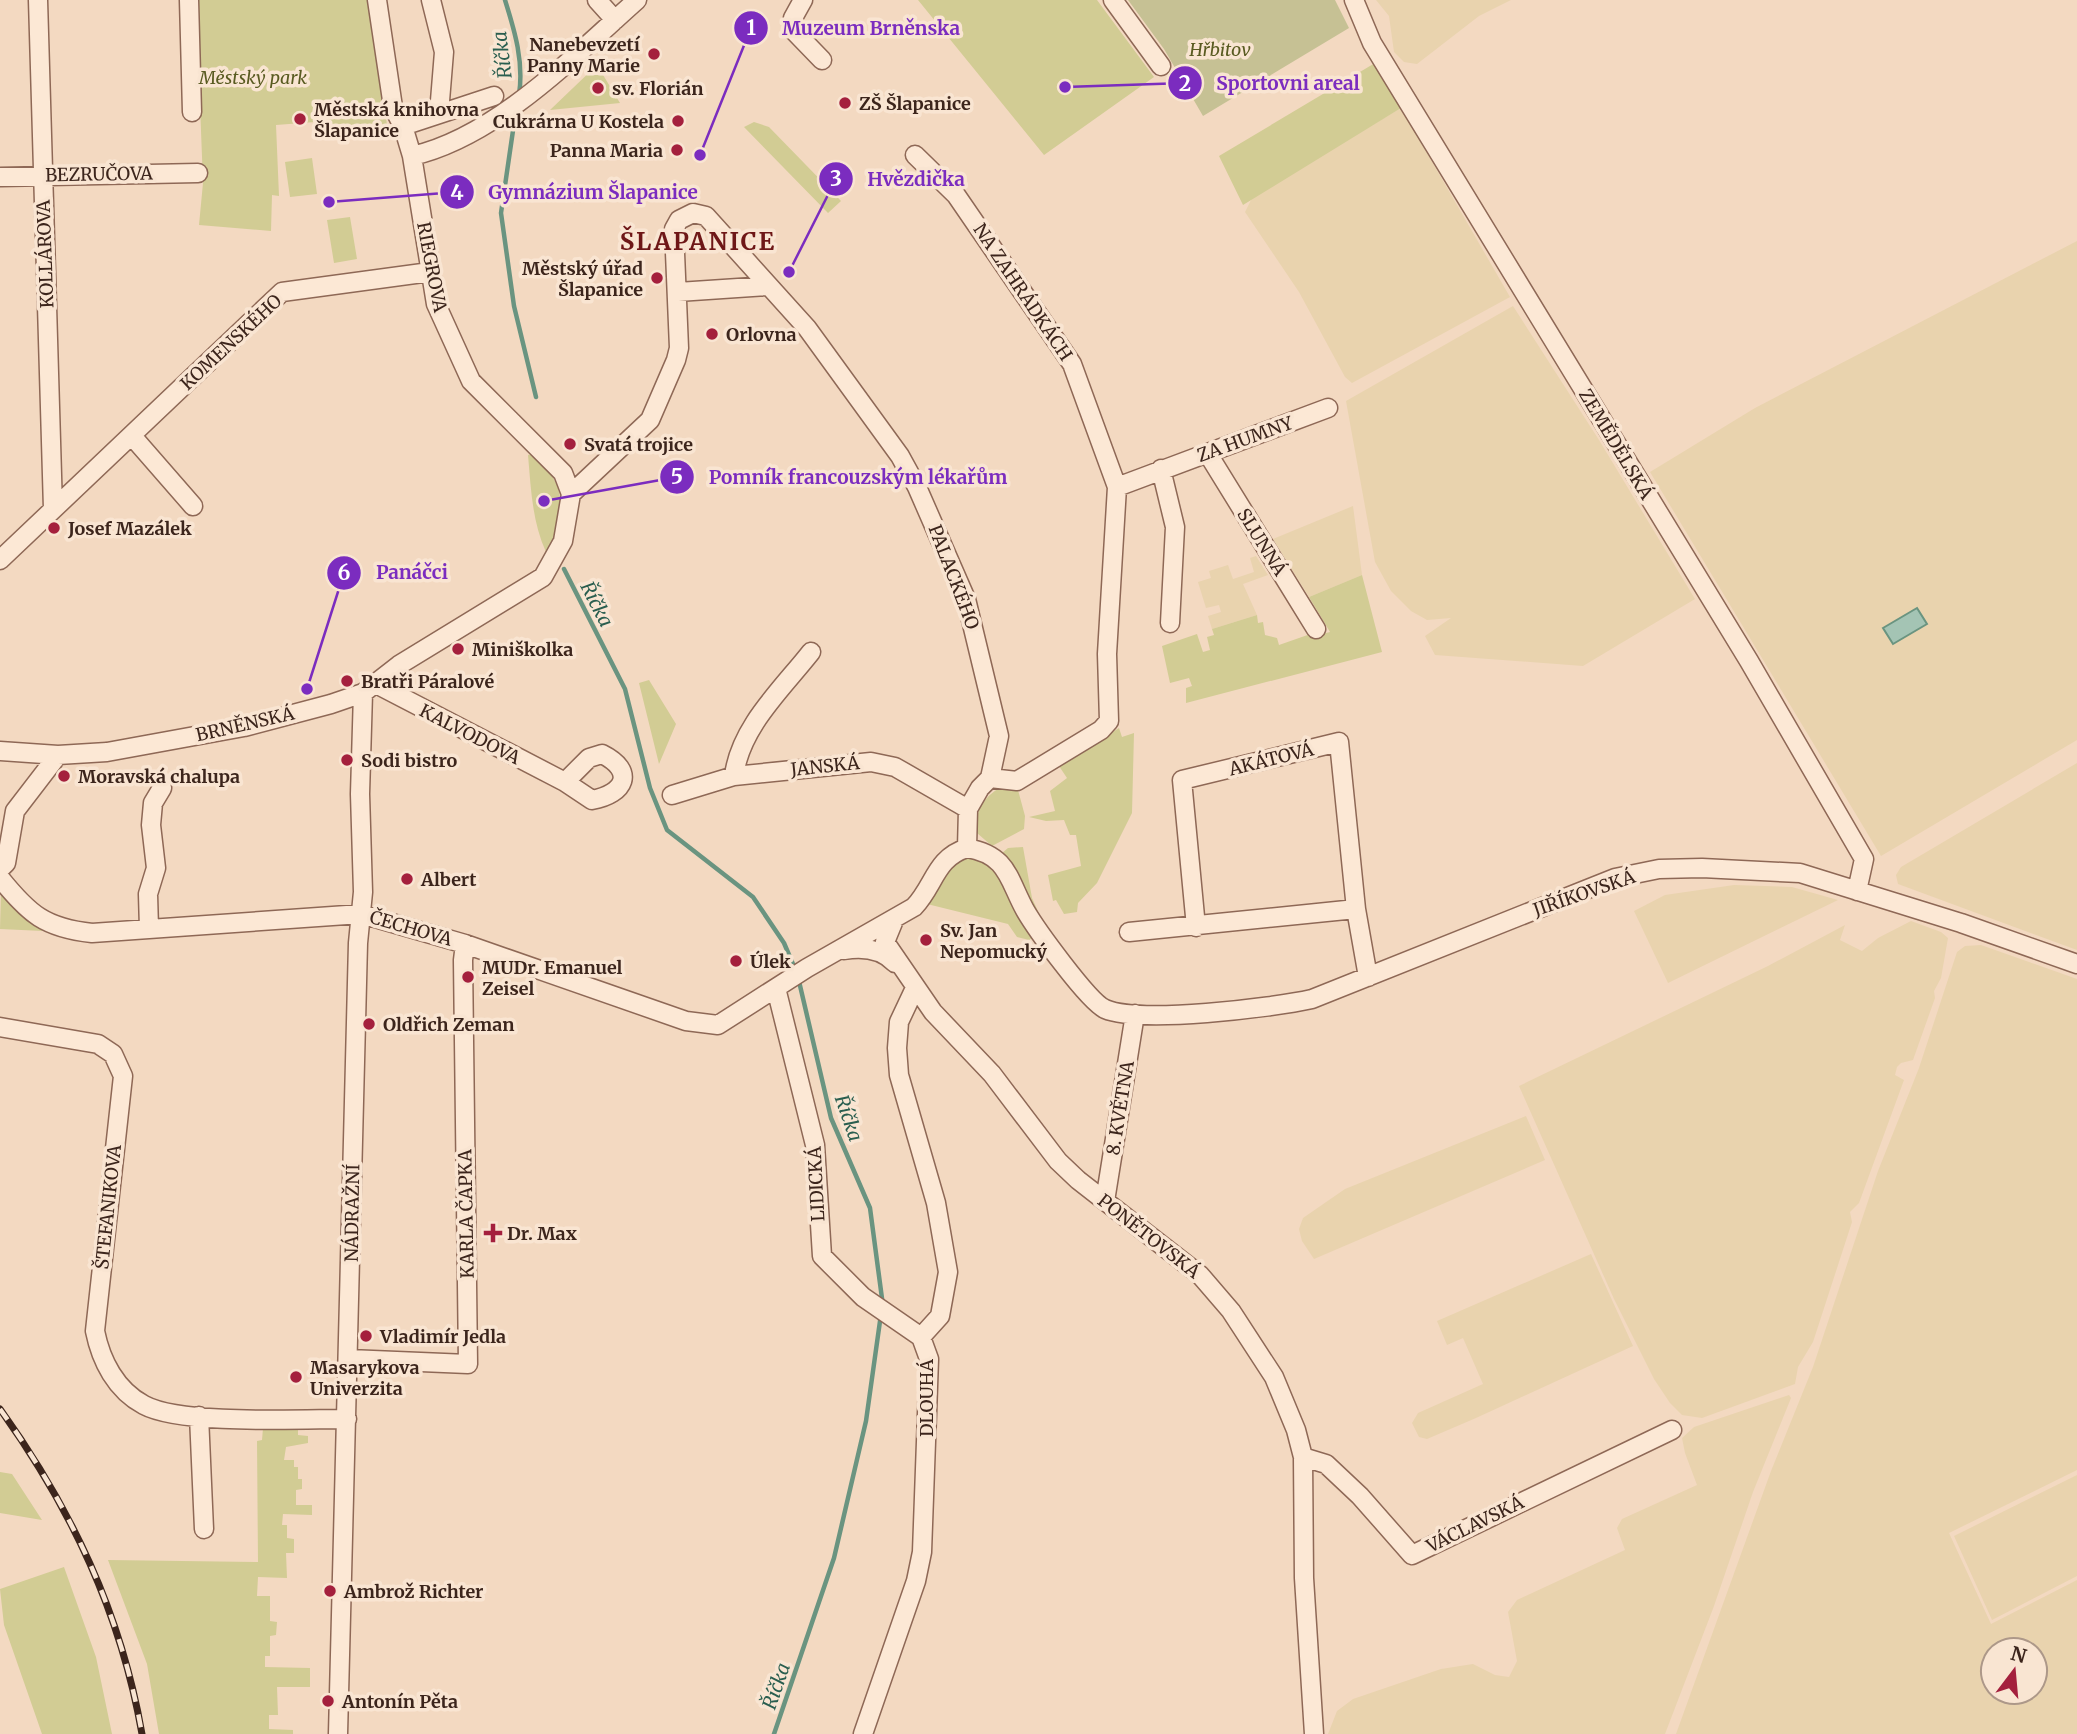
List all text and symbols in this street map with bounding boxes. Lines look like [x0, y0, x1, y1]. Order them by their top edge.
callout: Muzeum Brněnska [733, 8, 974, 48]
text: 1 [746, 14, 756, 41]
text: Muzeum Brněnska [782, 16, 960, 40]
water label: Říčka [486, 30, 517, 80]
place label: Nanebevzetí Panny Marie [527, 33, 641, 77]
park label: Hřbitov [1188, 38, 1251, 61]
marker: Nanebevzetí Panny Marie [646, 46, 662, 62]
callout: Sportovni areal [1168, 63, 1374, 103]
park label: Městský park [198, 66, 307, 89]
text: 2 [1179, 70, 1191, 97]
text: Sportovni areal [1216, 71, 1360, 95]
place label: sv. Florián [612, 77, 703, 100]
marker: sv. Florián [590, 80, 606, 96]
place label: ZŠ Šlapanice [859, 92, 971, 115]
marker: ZŠ Šlapanice [837, 95, 853, 111]
place label: Městská knihovna Šlapanice [314, 98, 479, 142]
place label: Cukrárna U Kostela [493, 110, 664, 133]
marker: Městská knihovna Šlapanice [292, 111, 308, 127]
marker: Cukrárna U Kostela [670, 113, 686, 129]
place label: Panna Maria [550, 139, 663, 162]
marker: Panna Maria [669, 142, 685, 158]
callout: Hvězdička [818, 159, 979, 199]
street label: BEZRUČOVA [45, 162, 153, 186]
text: 3 [830, 165, 842, 192]
text: Hvězdička [867, 167, 965, 191]
callout: Gymnázium Šlapanice [439, 172, 712, 212]
text: 4 [450, 179, 464, 206]
text: Gymnázium Šlapanice [488, 180, 698, 204]
street label: KOLLÁROVA [32, 199, 58, 309]
street label: NA ZAHRÁDKÁCH [969, 219, 1077, 365]
street label: RIEGROVA [412, 220, 452, 314]
district label: ŠLAPANICE [620, 225, 776, 257]
place label: Městský úřad Šlapanice [522, 257, 643, 301]
marker: Městský úřad Šlapanice [649, 270, 665, 286]
street label: KOMENSKÉHO [176, 289, 286, 395]
place label: Orlovna [726, 323, 797, 346]
marker: Orlovna [704, 326, 720, 342]
street label: ZEMĚDĚLSKÁ [1574, 384, 1658, 504]
street label: ZA HUMNY [1194, 411, 1297, 467]
place label: Svatá trojice [584, 433, 693, 456]
marker: Svatá trojice [562, 436, 578, 452]
callout: Pomník francouzským lékařům [659, 457, 1021, 497]
text: 5 [671, 463, 683, 490]
text: Pomník francouzským lékařům [709, 465, 1007, 489]
street label: SLUNNÁ [1232, 504, 1292, 580]
place label: Josef Mazálek [67, 517, 192, 540]
marker: Josef Mazálek [46, 520, 62, 536]
street label: PALACKÉHO [923, 521, 985, 633]
callout: Panáčci [327, 553, 462, 593]
text: 6 [338, 559, 351, 586]
text: Panáčci [376, 560, 449, 584]
water label: Říčka [575, 577, 619, 631]
place label: Miniškolka [472, 638, 573, 661]
marker: Miniškolka [450, 641, 466, 657]
place label: Bratři Páralové [361, 670, 494, 693]
marker: Bratři Páralové [339, 673, 355, 689]
street label: KALVODOVA [416, 699, 525, 769]
street label: BRNĚNSKÁ [194, 701, 297, 746]
street label: AKÁTOVÁ [1225, 737, 1316, 781]
place label: Sodi bistro [361, 749, 458, 772]
street label: JANSKÁ [788, 751, 861, 781]
marker: Sodi bistro [339, 752, 355, 768]
place label: Moravská chalupa [78, 765, 240, 788]
marker: Moravská chalupa [56, 768, 72, 784]
street label: JIŘÍKOVSKÁ [1529, 865, 1638, 922]
place label: Albert [420, 868, 477, 891]
marker: Albert [399, 871, 415, 887]
street label: ČECHOVA [367, 905, 455, 951]
place label: Sv. Jan Nepomucký [940, 919, 1047, 963]
marker: Sv. Jan Nepomucký [918, 932, 934, 948]
place label: Úlek [750, 950, 791, 973]
marker: Úlek [728, 953, 744, 969]
place label: MUDr. Emanuel Zeisel [482, 956, 623, 1000]
marker: MUDr. Emanuel Zeisel [460, 969, 476, 985]
place label: Oldřich Zeman [383, 1013, 514, 1036]
marker: Oldřich Zeman [361, 1016, 377, 1032]
street label: 8. KVĚTNA [1101, 1059, 1139, 1157]
water label: Říčka [830, 1091, 869, 1145]
street label: ŠTEFANIKOVA [90, 1143, 126, 1271]
street label: LIDICKÁ [803, 1146, 829, 1222]
street label: KARLA ČAPKA [453, 1149, 479, 1279]
street label: NÁDRAŽNÍ [340, 1164, 364, 1262]
street label: PONĚTOVSKÁ [1093, 1189, 1205, 1283]
place label: Dr. Max [507, 1222, 577, 1245]
marker: Dr. Max [485, 1225, 501, 1241]
place label: Vladimír Jedla [379, 1325, 506, 1348]
marker: Vladimír Jedla [358, 1328, 374, 1344]
place label: Masarykova Univerzita [310, 1356, 420, 1400]
street label: DLOUHÁ [915, 1359, 938, 1437]
marker: Masarykova Univerzita [288, 1369, 304, 1385]
street label: VÁCLAVSKÁ [1422, 1490, 1528, 1558]
place label: Ambrož Richter [343, 1580, 483, 1603]
marker: Ambrož Richter [322, 1583, 338, 1599]
north arrow [1979, 1636, 2049, 1706]
text: N [2008, 1641, 2029, 1668]
water label: Říčka [756, 1659, 795, 1712]
place label: Antonín Pěta [341, 1690, 458, 1713]
marker: Antonín Pěta [320, 1693, 336, 1709]

